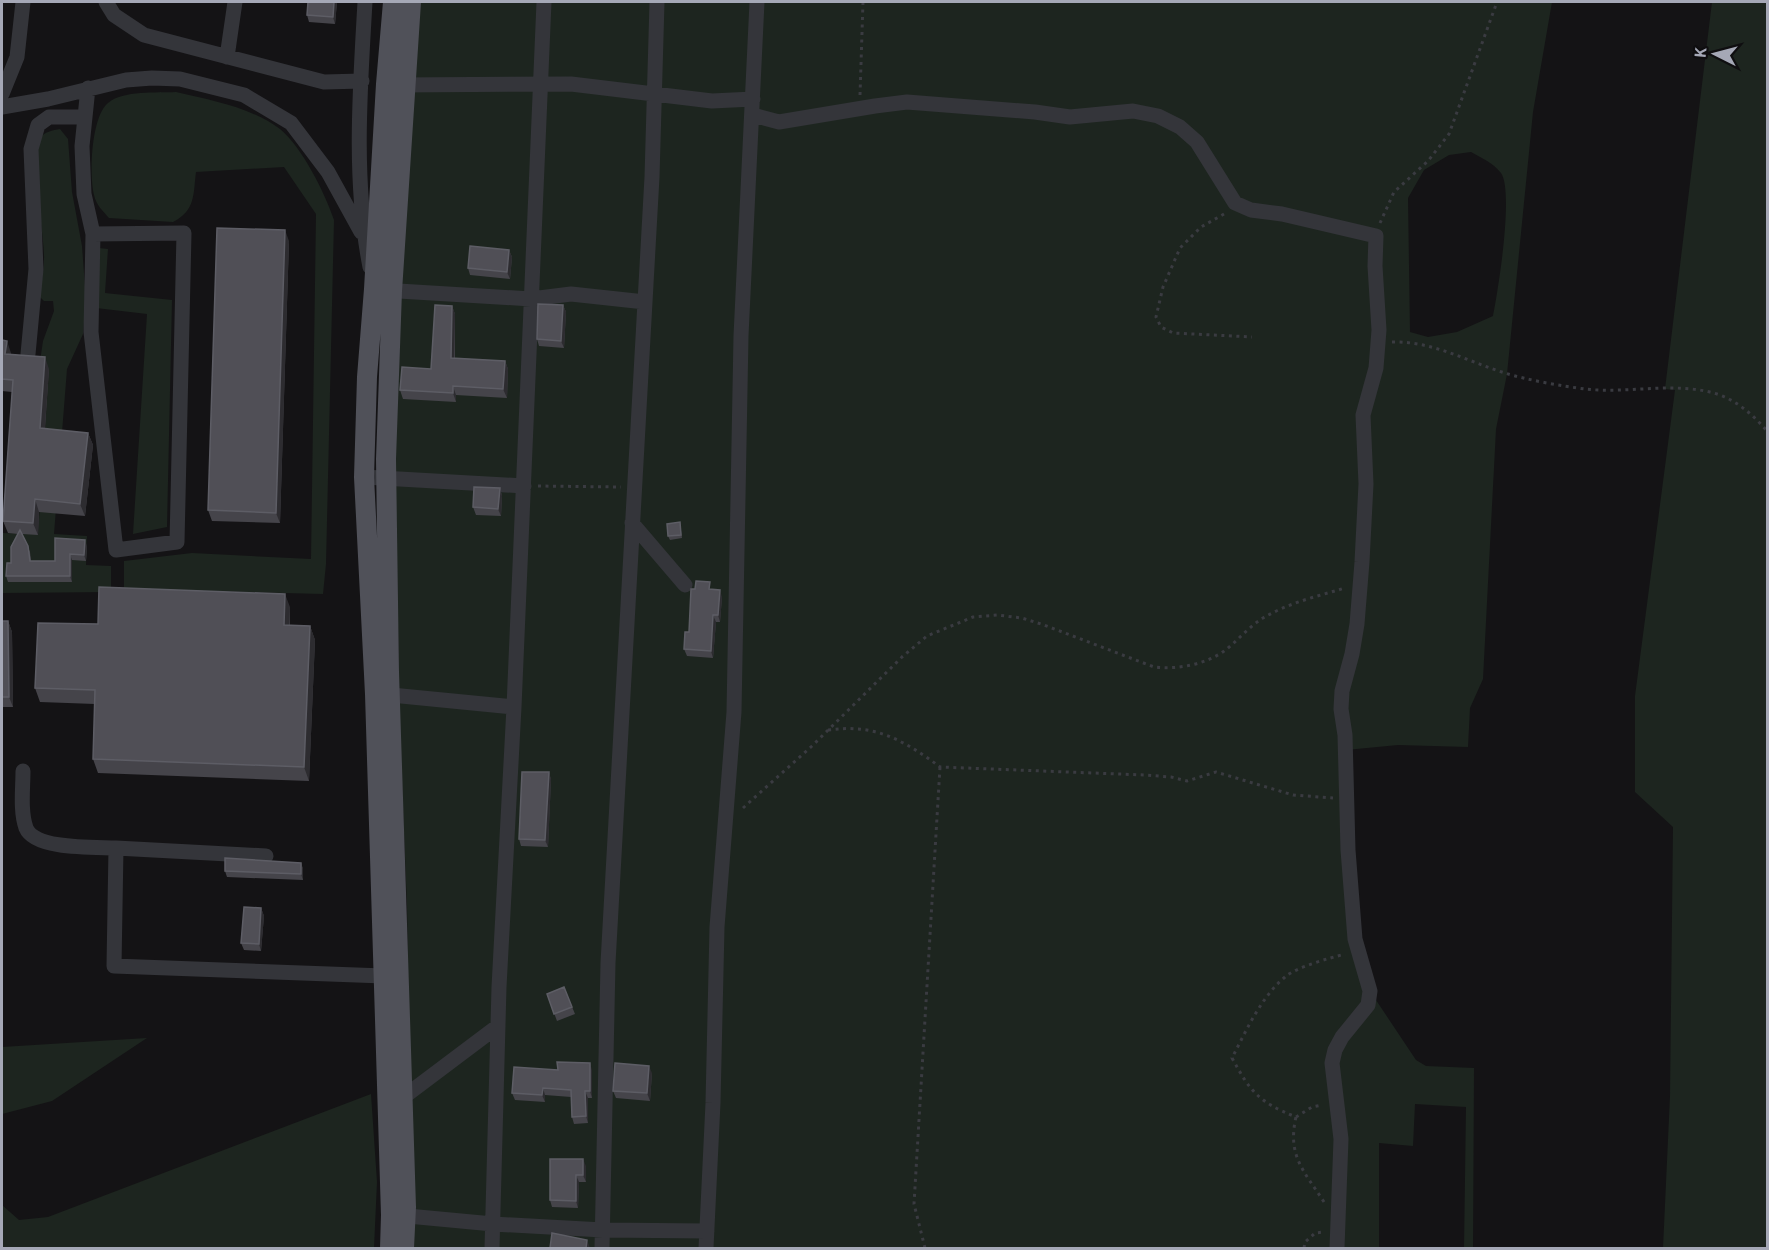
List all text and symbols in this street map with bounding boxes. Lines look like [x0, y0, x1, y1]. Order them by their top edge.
north arrow [1685, 24, 1745, 84]
text: K [1690, 46, 1710, 58]

